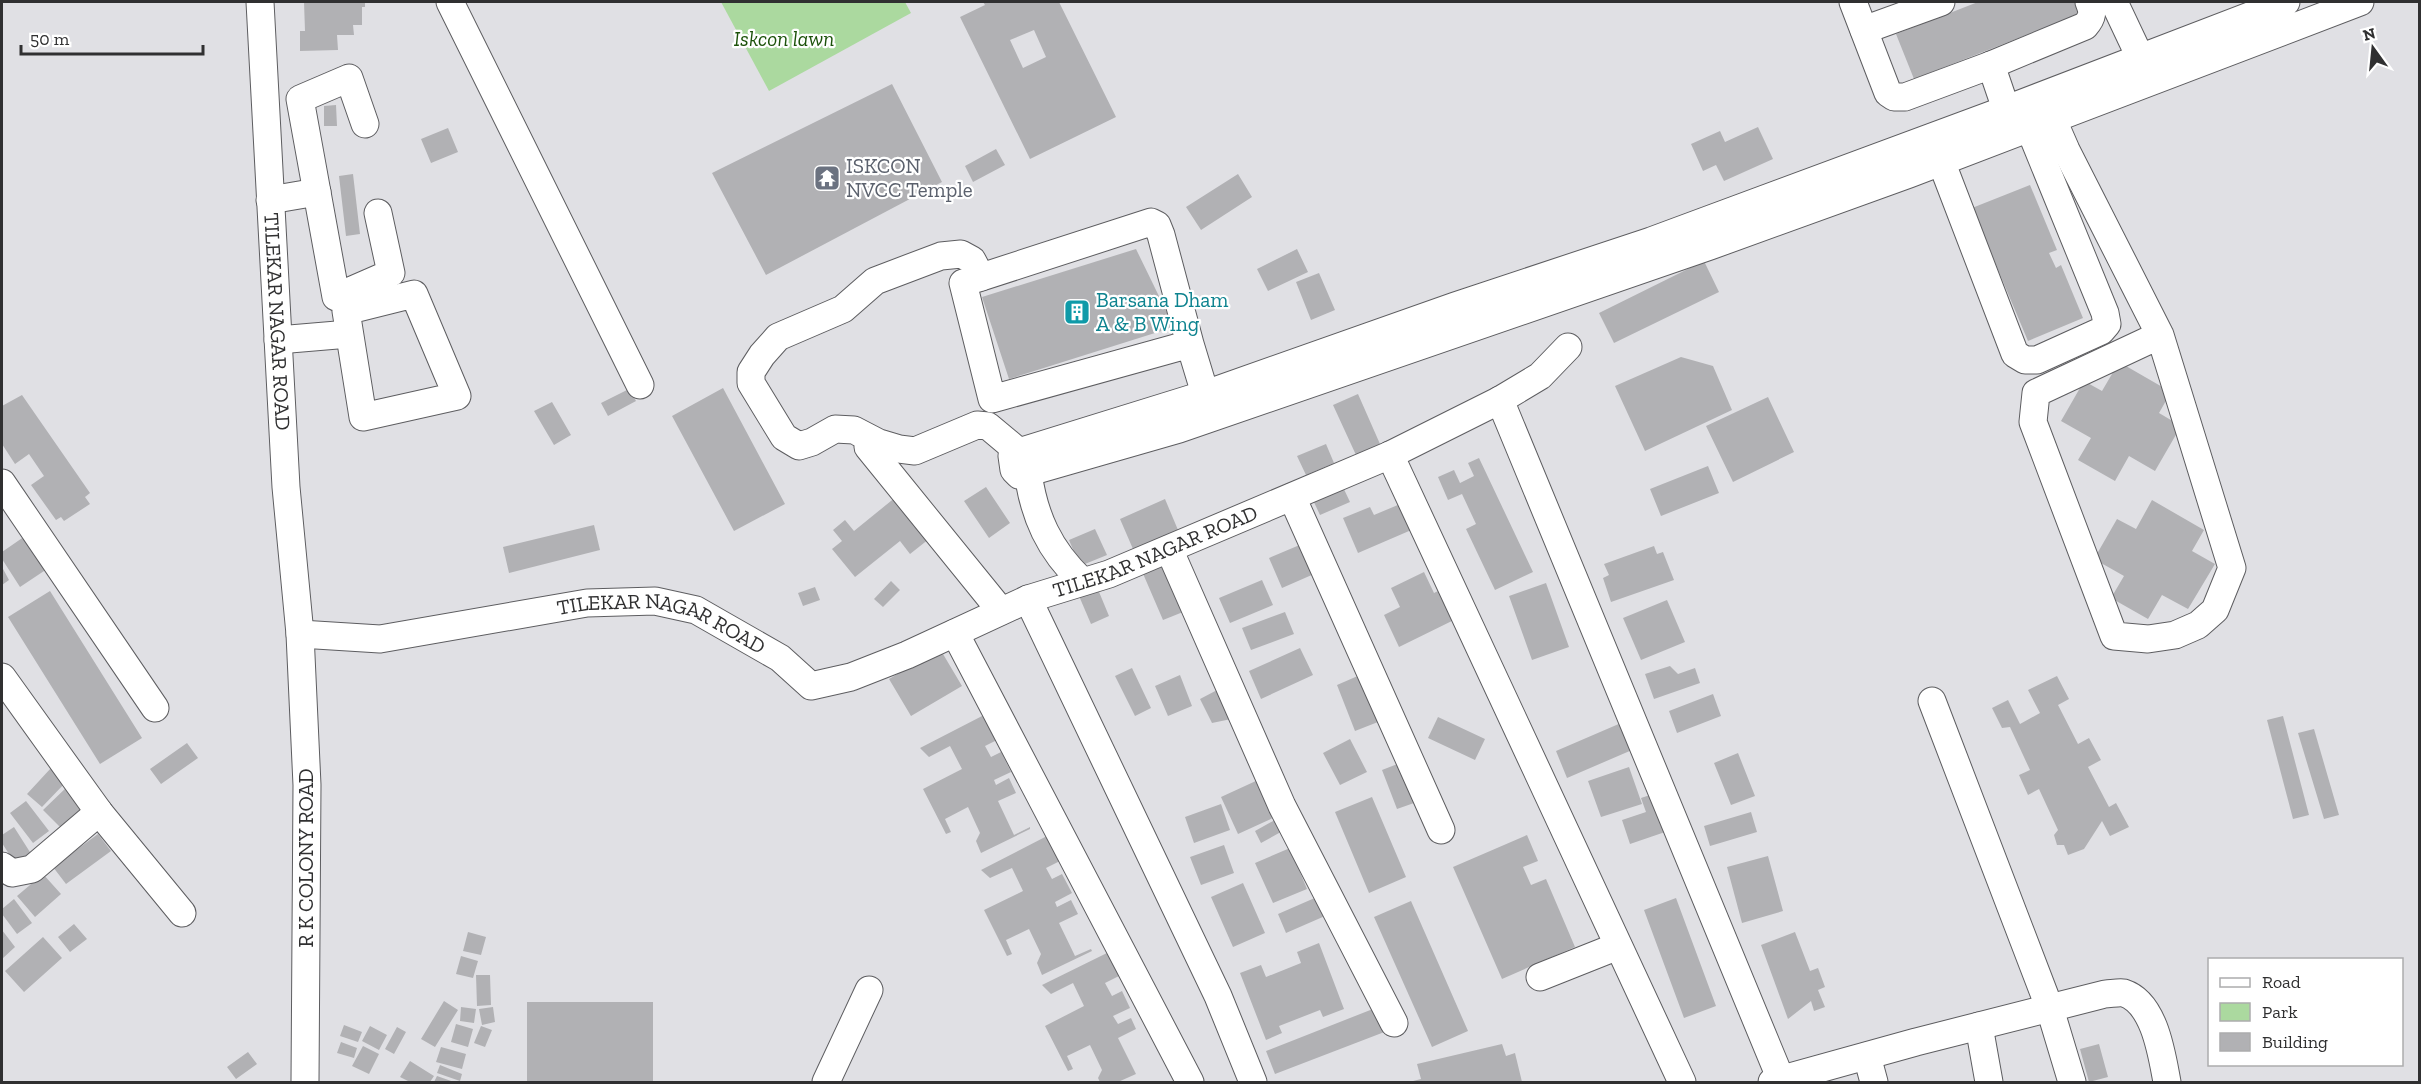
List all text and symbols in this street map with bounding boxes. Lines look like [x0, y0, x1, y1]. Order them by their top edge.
scale bar [21, 18, 202, 56]
north arrow [2343, 18, 2403, 78]
text: N [2361, 23, 2378, 45]
park label: Iskcon lawn [734, 26, 834, 51]
text: 50 m [30, 28, 70, 50]
place label: ISKCON NVCC Temple [846, 153, 973, 202]
temple icon: ISKCON NVCC Temple [812, 163, 842, 193]
street label: TILEKAR NAGAR ROAD [259, 212, 296, 431]
place label: Barsana Dham A & B Wing [1096, 287, 1229, 336]
building icon: Barsana Dham A & B Wing [1062, 297, 1092, 327]
street label: TILEKAR NAGAR ROAD [1050, 500, 1261, 603]
street label: TILEKAR NAGAR ROAD [555, 588, 770, 659]
street label: R K COLONY ROAD [293, 768, 318, 948]
legend [2208, 958, 2403, 1066]
text: Road [2262, 971, 2301, 993]
text: Park [2262, 1001, 2298, 1023]
text: Building [2262, 1031, 2328, 1053]

